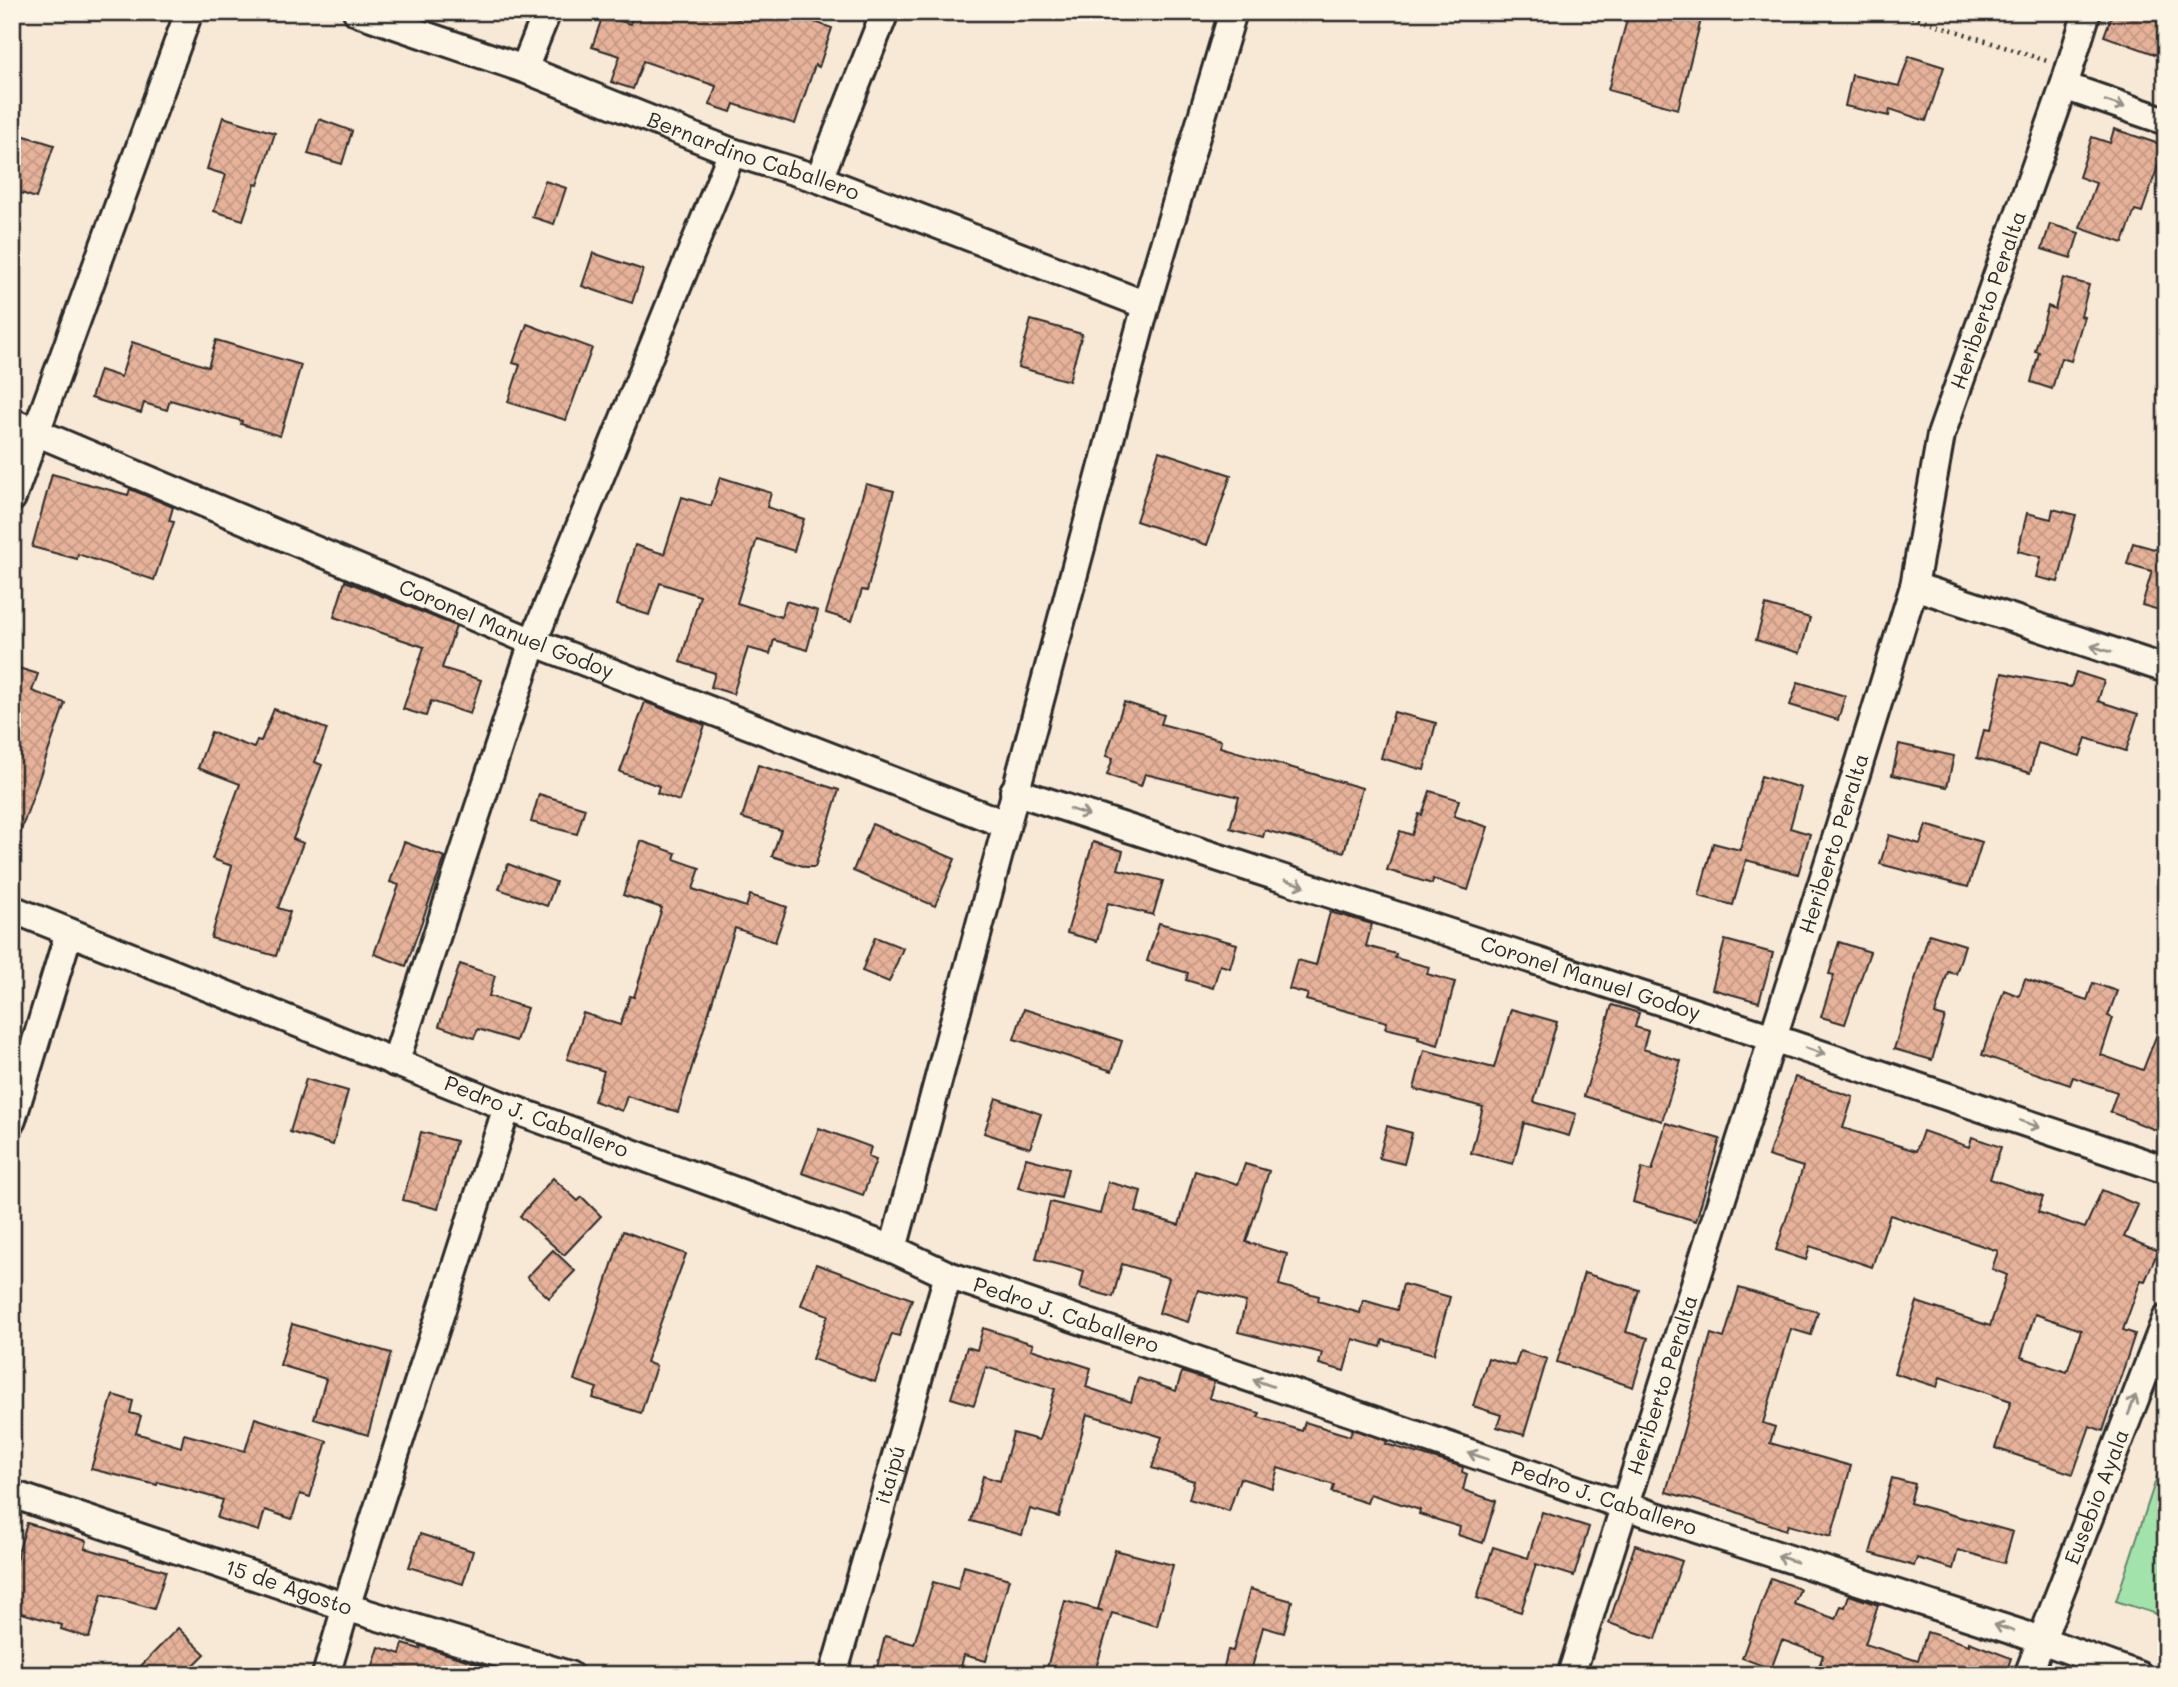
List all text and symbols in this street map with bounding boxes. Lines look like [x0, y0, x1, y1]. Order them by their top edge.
one-way arrow [2104, 98, 2126, 111]
street label: Bernardino Caballero [644, 105, 864, 205]
street label: Heriberto Peralta [1943, 207, 2031, 393]
street label: Coronel Manuel Godoy [395, 572, 618, 684]
one-way arrow [2090, 641, 2112, 654]
street label: Heriberto Peralta [1792, 750, 1874, 937]
one-way arrow [1068, 807, 1090, 820]
one-way arrow [1284, 877, 1306, 890]
street label: Coronel Manuel Godoy [1477, 929, 1704, 1026]
one-way arrow [1803, 1046, 1825, 1059]
street label: Pedro J. Caballero [441, 1068, 632, 1163]
one-way arrow [2019, 1119, 2041, 1131]
street label: Pedro J. Caballero [970, 1270, 1163, 1358]
street label: Heriberto Peralta [1620, 1291, 1703, 1478]
one-way arrow [1252, 1376, 1274, 1389]
one-way arrow [2127, 1395, 2139, 1417]
street label: Eusebio Ayala [2057, 1425, 2134, 1568]
street label: itaipú [868, 1442, 910, 1507]
one-way arrow [1468, 1449, 1490, 1461]
street label: Pedro J. Caballero [1508, 1453, 1701, 1540]
one-way arrow [1777, 1551, 1799, 1564]
street label: 15 de Agosto [222, 1552, 356, 1620]
one-way arrow [1993, 1621, 2015, 1634]

